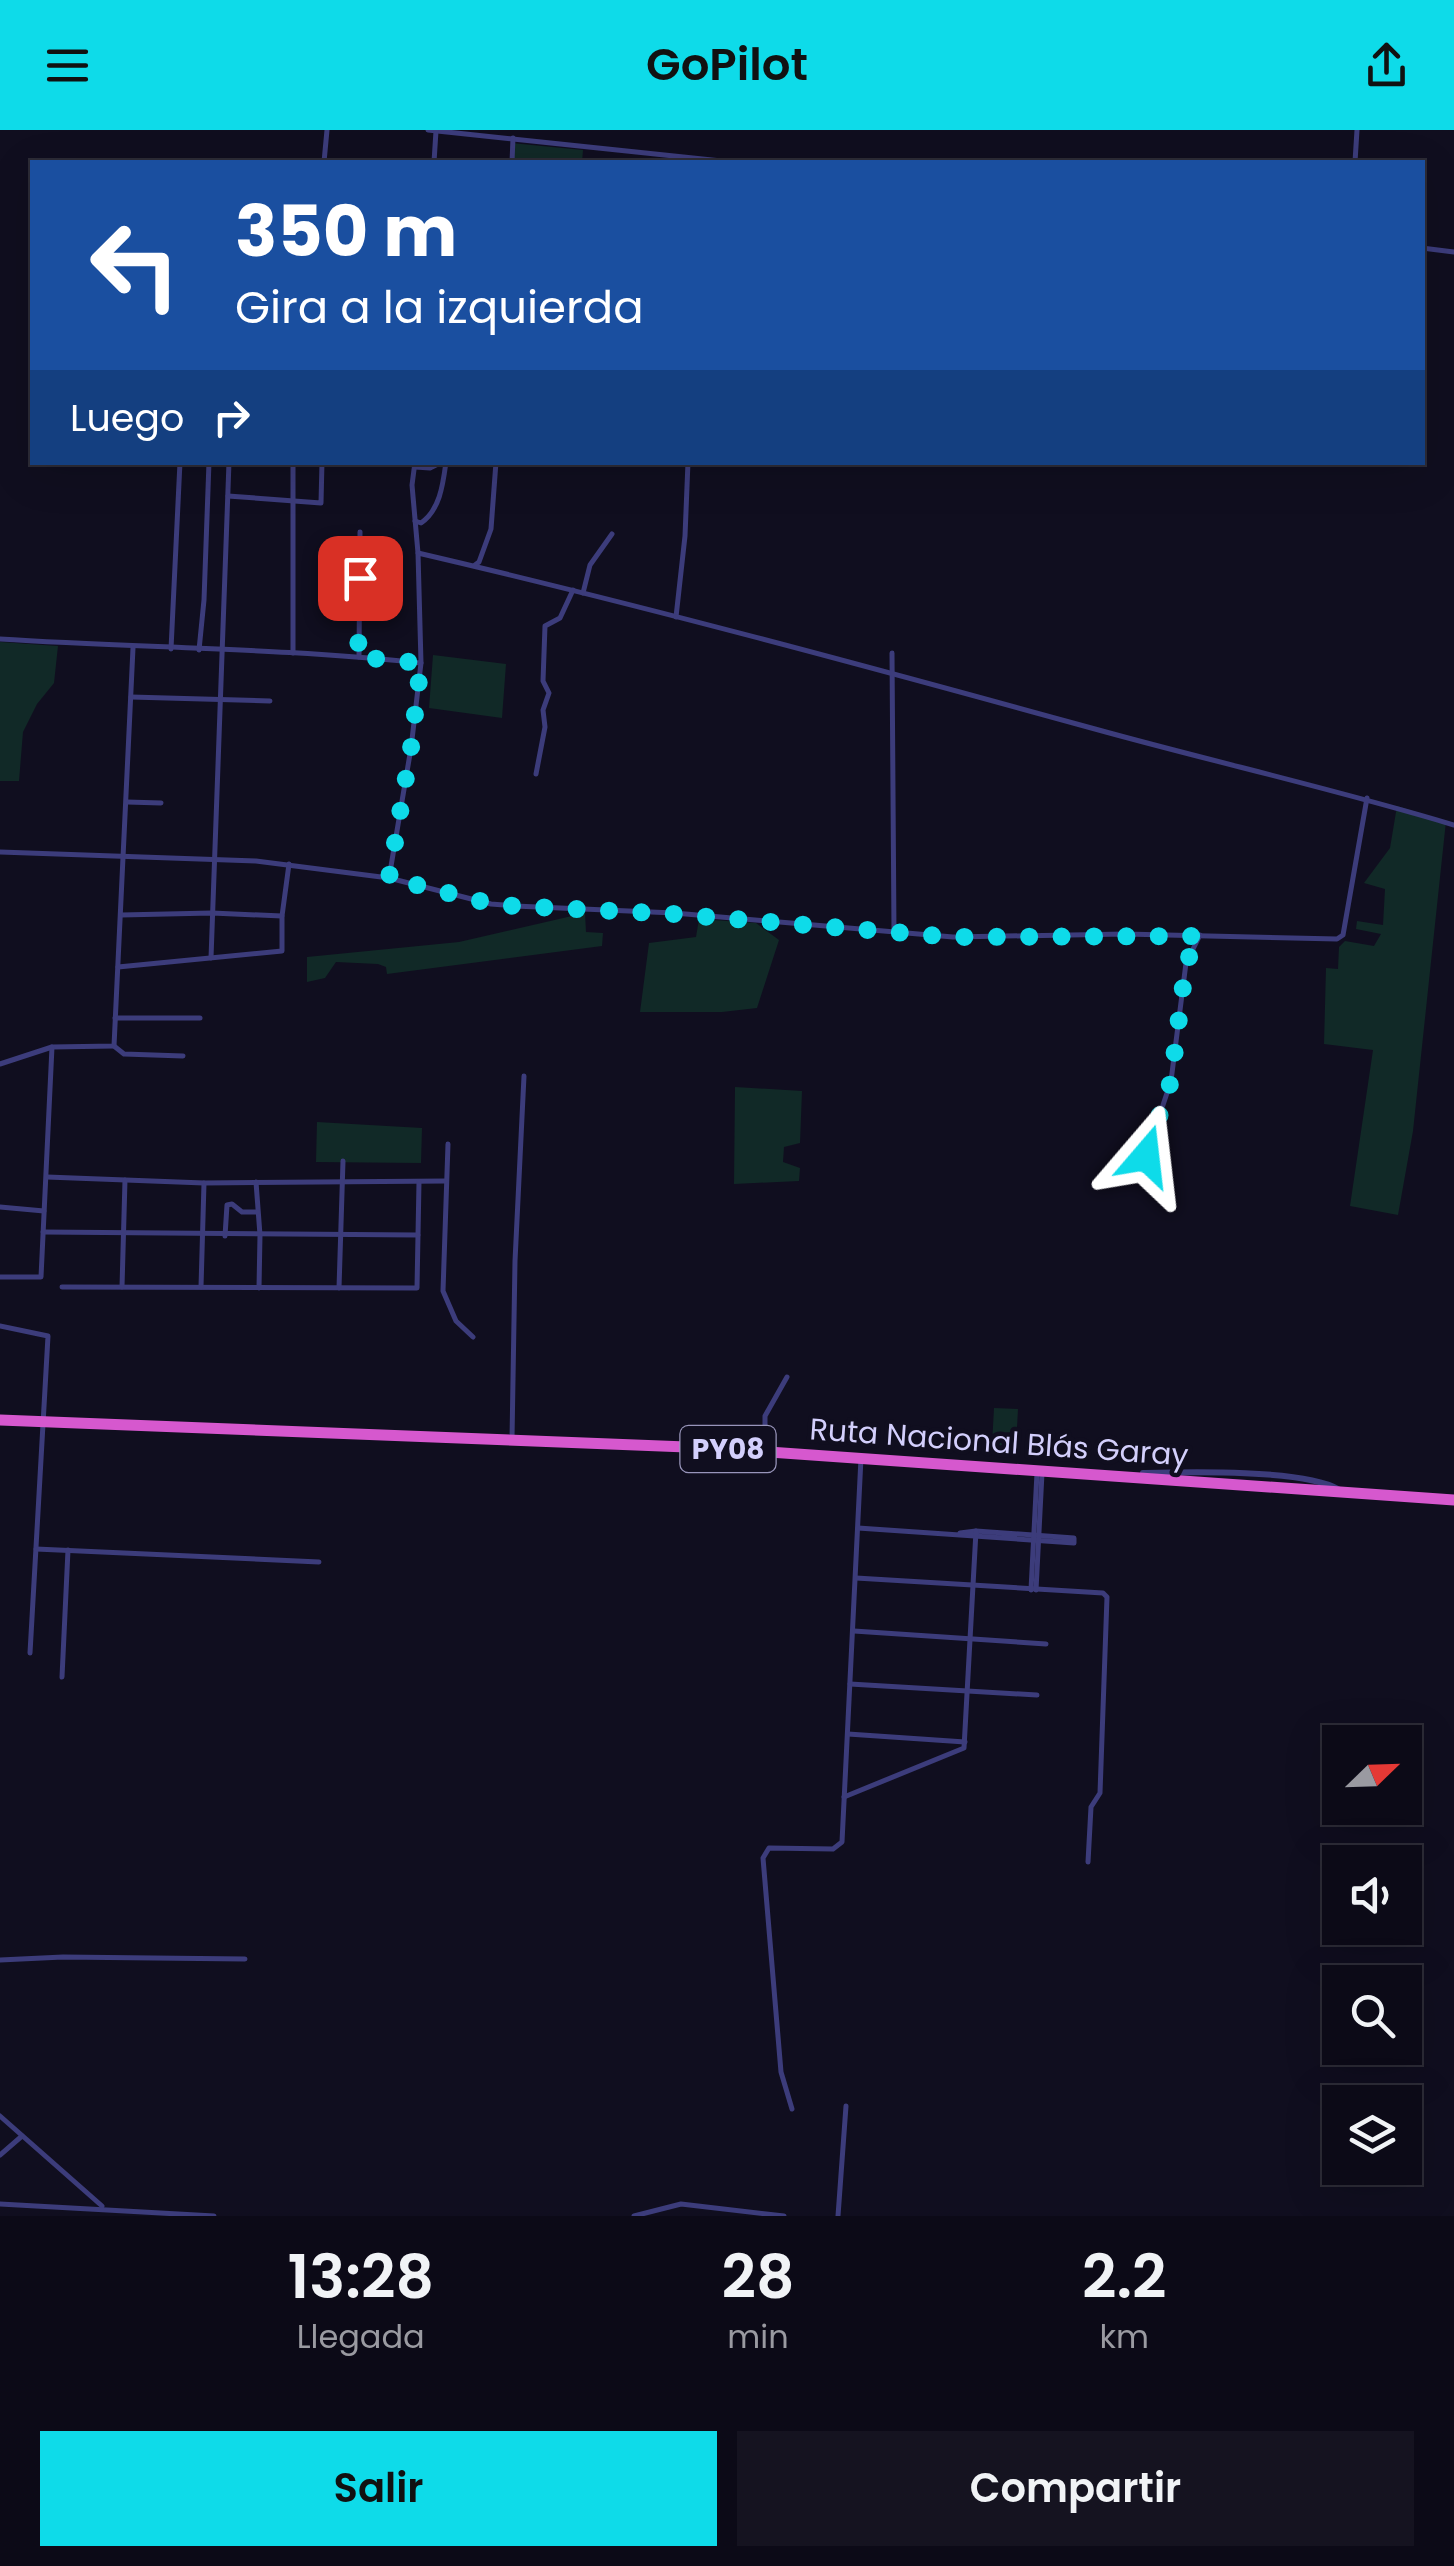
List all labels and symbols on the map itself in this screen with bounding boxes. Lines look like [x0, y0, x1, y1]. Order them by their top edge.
pin [318, 536, 403, 621]
position arrow [1094, 1104, 1198, 1208]
street label: Ruta Nacional Blás Garay [808, 1407, 1190, 1477]
road number: PY08 [680, 1426, 776, 1472]
north arrow [1322, 1725, 1422, 1825]

